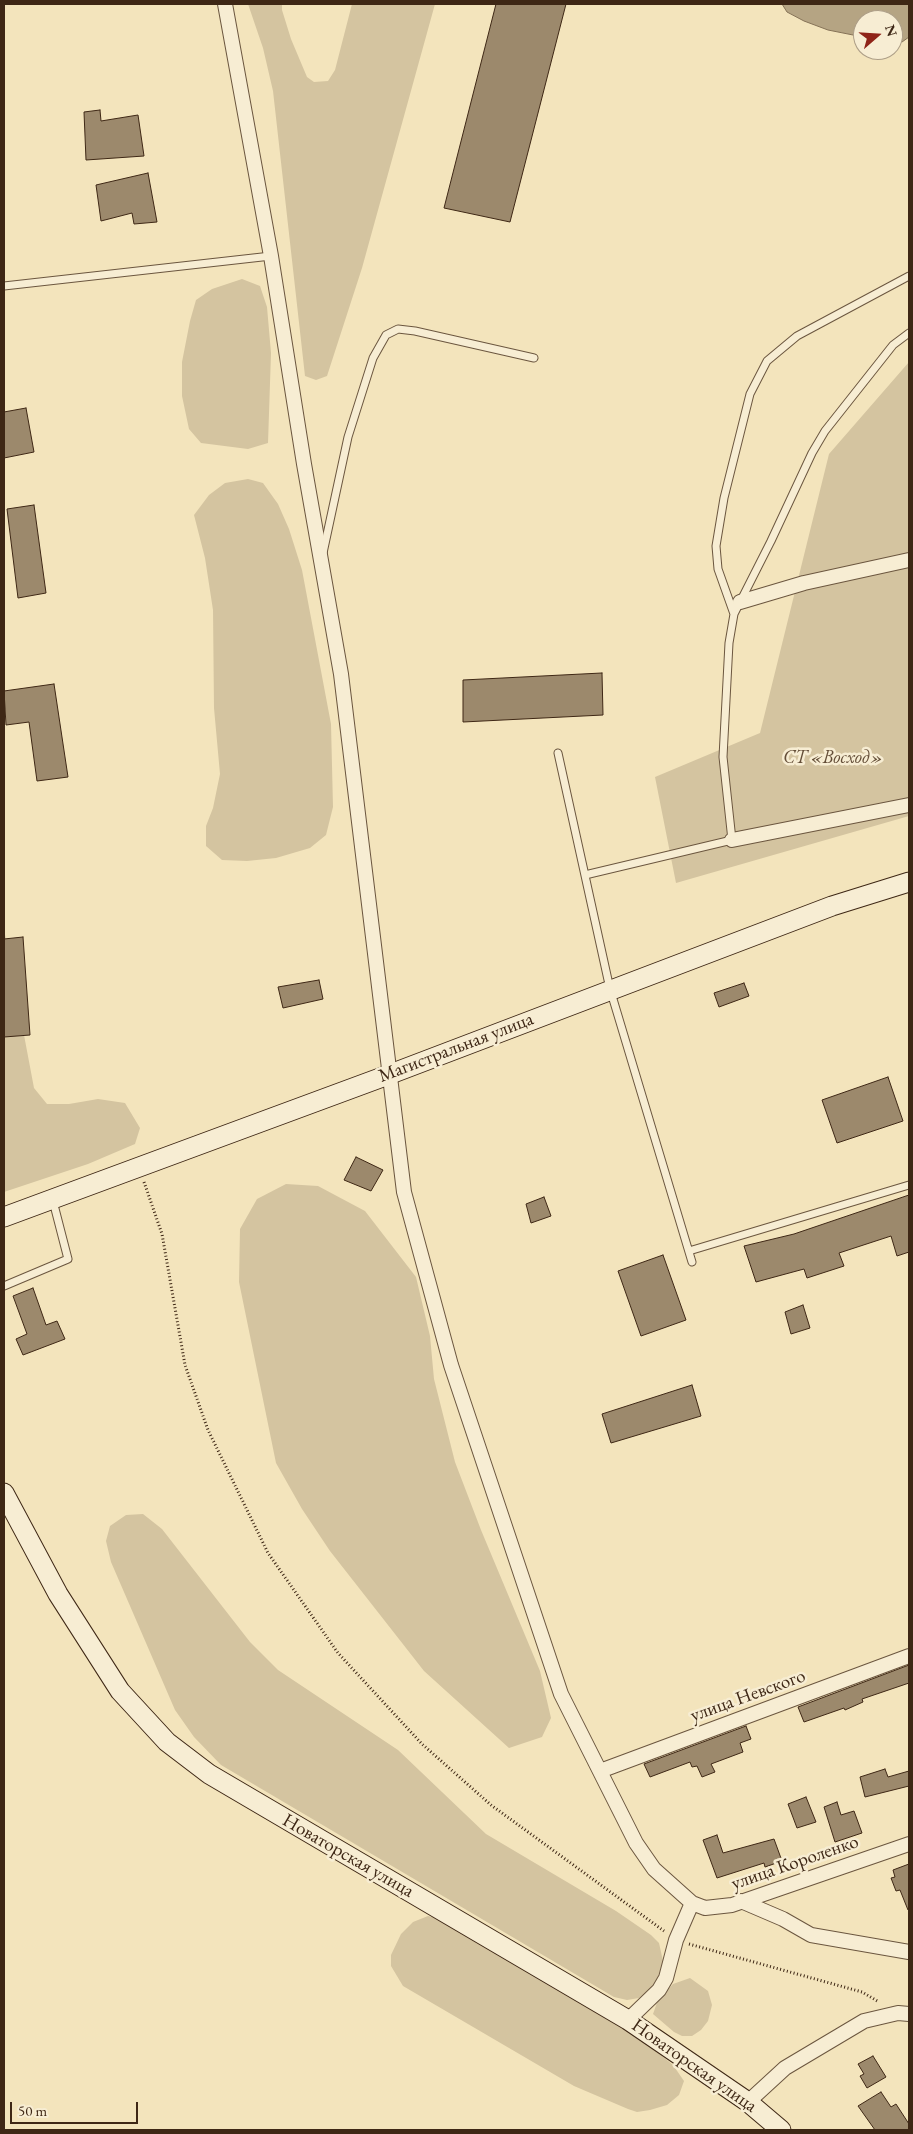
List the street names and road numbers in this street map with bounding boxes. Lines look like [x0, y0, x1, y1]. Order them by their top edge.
street label: Магистральная улица [375, 1008, 537, 1088]
street label: улица Невского [687, 1665, 809, 1727]
street label: Новаторская улица [278, 1809, 418, 1903]
street label: улица Короленко [728, 1831, 862, 1895]
street label: Новаторская улица [627, 2014, 761, 2118]

